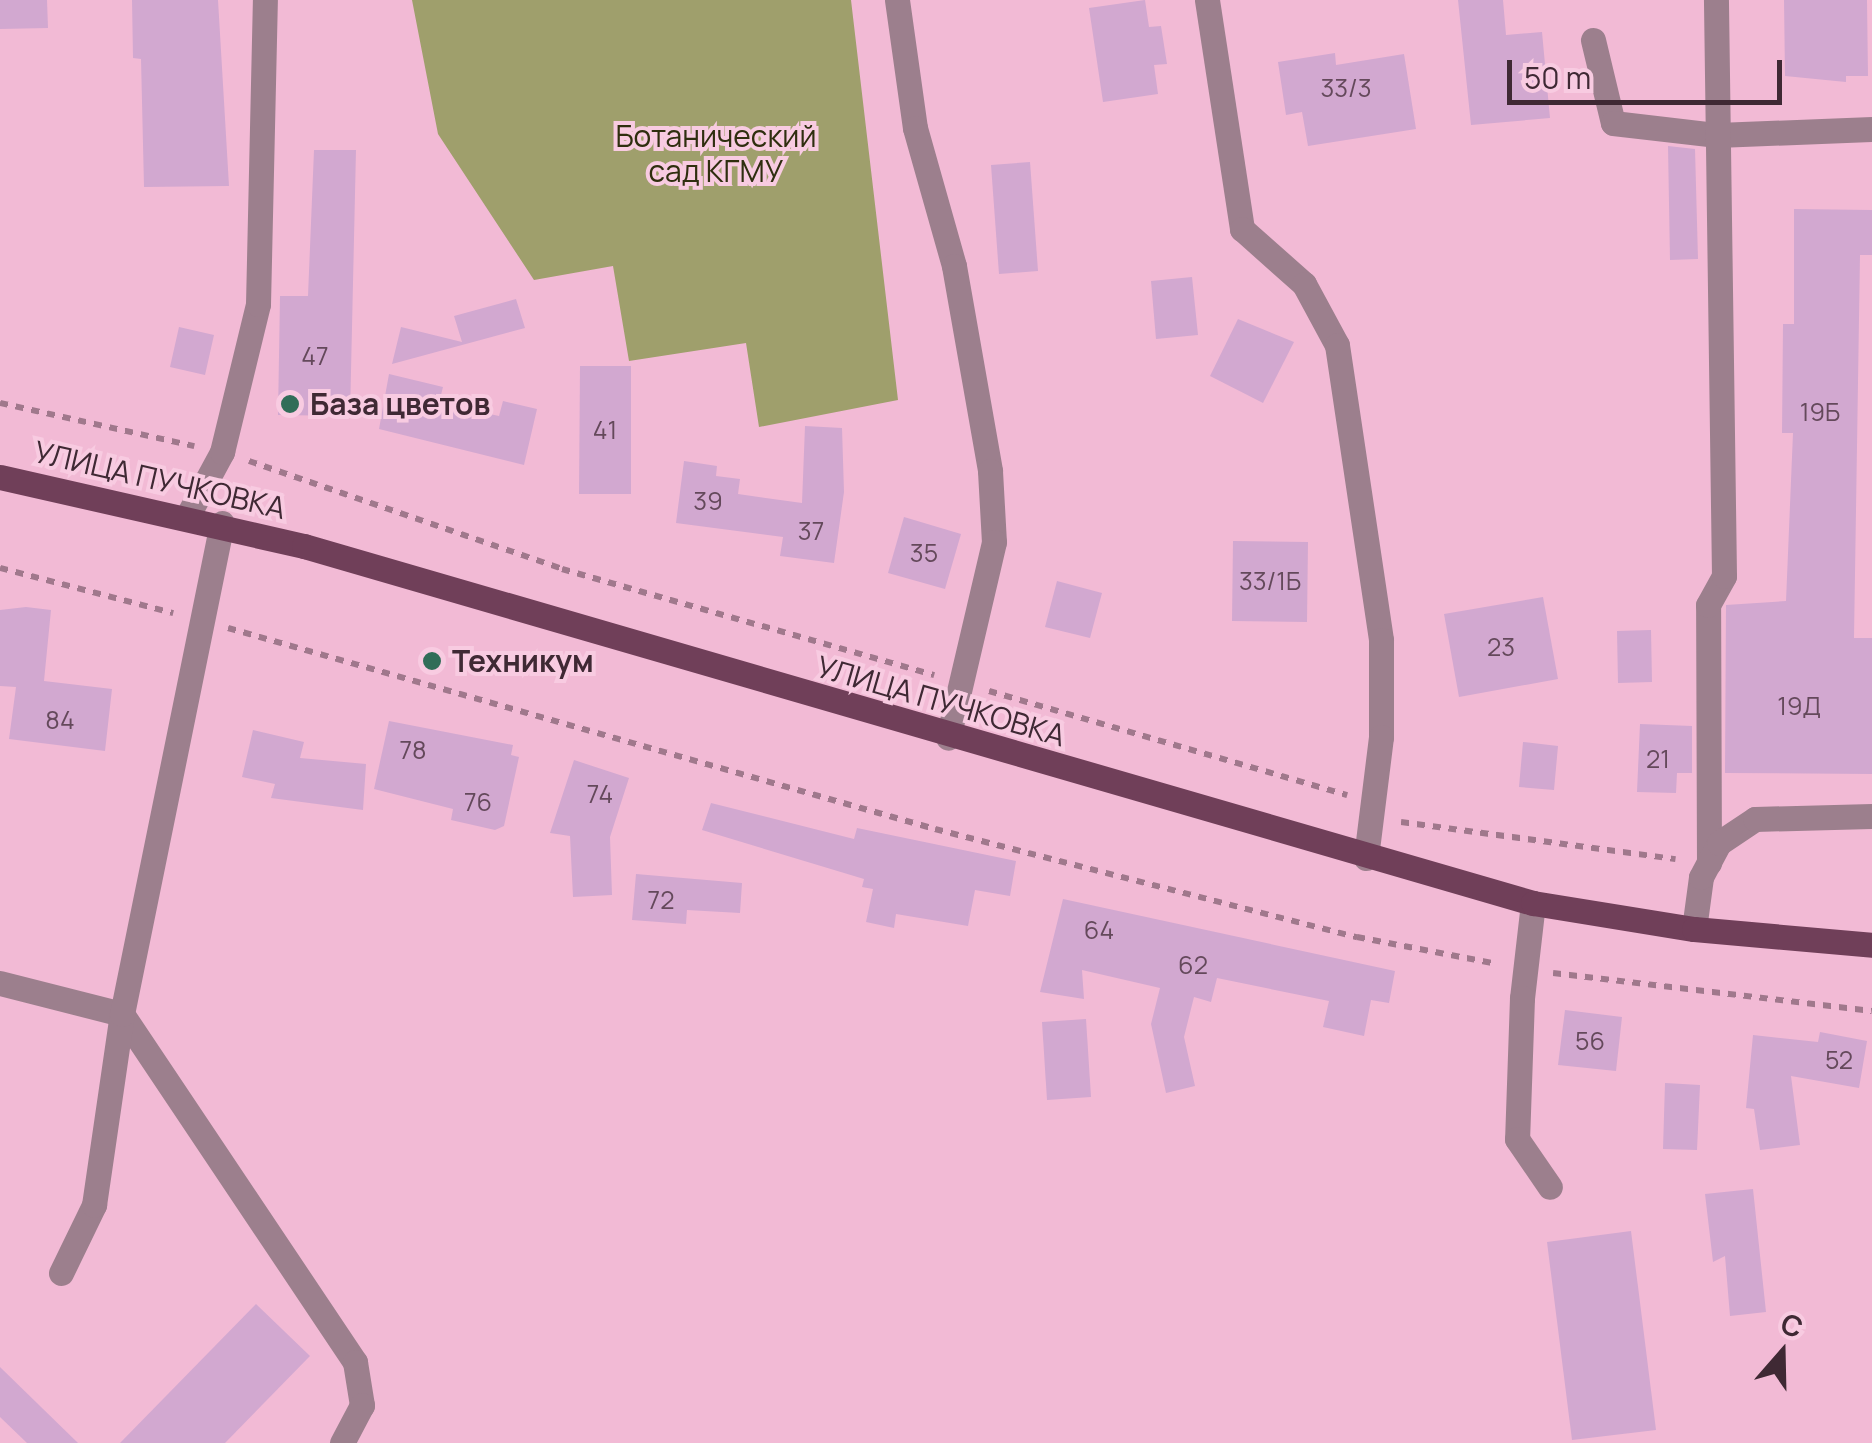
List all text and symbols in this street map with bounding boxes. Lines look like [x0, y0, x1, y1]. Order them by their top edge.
scale bar [1512, 40, 1787, 102]
text: 50 m [1524, 57, 1591, 98]
house number: 33/3 [1320, 73, 1372, 103]
park label: Ботанический сад КГМУ [615, 118, 817, 188]
house number: 47 [301, 341, 329, 371]
place label: База цветов [310, 386, 490, 422]
marker: База цветов [279, 393, 301, 415]
house number: 19Б [1800, 397, 1840, 427]
house number: 41 [593, 415, 617, 445]
street label: УЛИЦА ПУЧКОВКА [31, 434, 289, 526]
house number: 39 [693, 486, 723, 516]
house number: 37 [798, 516, 824, 546]
house number: 35 [910, 538, 938, 568]
house number: 33/1Б [1239, 566, 1301, 596]
house number: 23 [1487, 632, 1515, 662]
place label: Техникум [452, 643, 594, 679]
street label: УЛИЦА ПУЧКОВКА [812, 648, 1070, 754]
marker: Техникум [421, 650, 443, 672]
house number: 19Д [1777, 691, 1821, 721]
house number: 84 [45, 705, 75, 735]
house number: 78 [399, 735, 427, 765]
house number: 21 [1646, 744, 1670, 774]
house number: 74 [587, 779, 613, 809]
house number: 76 [464, 787, 492, 817]
house number: 72 [648, 885, 674, 915]
house number: 64 [1084, 915, 1114, 945]
house number: 62 [1178, 950, 1208, 980]
house number: 56 [1575, 1026, 1605, 1056]
house number: 52 [1825, 1045, 1853, 1075]
north arrow [1732, 1303, 1832, 1403]
text: С [1776, 1303, 1808, 1346]

